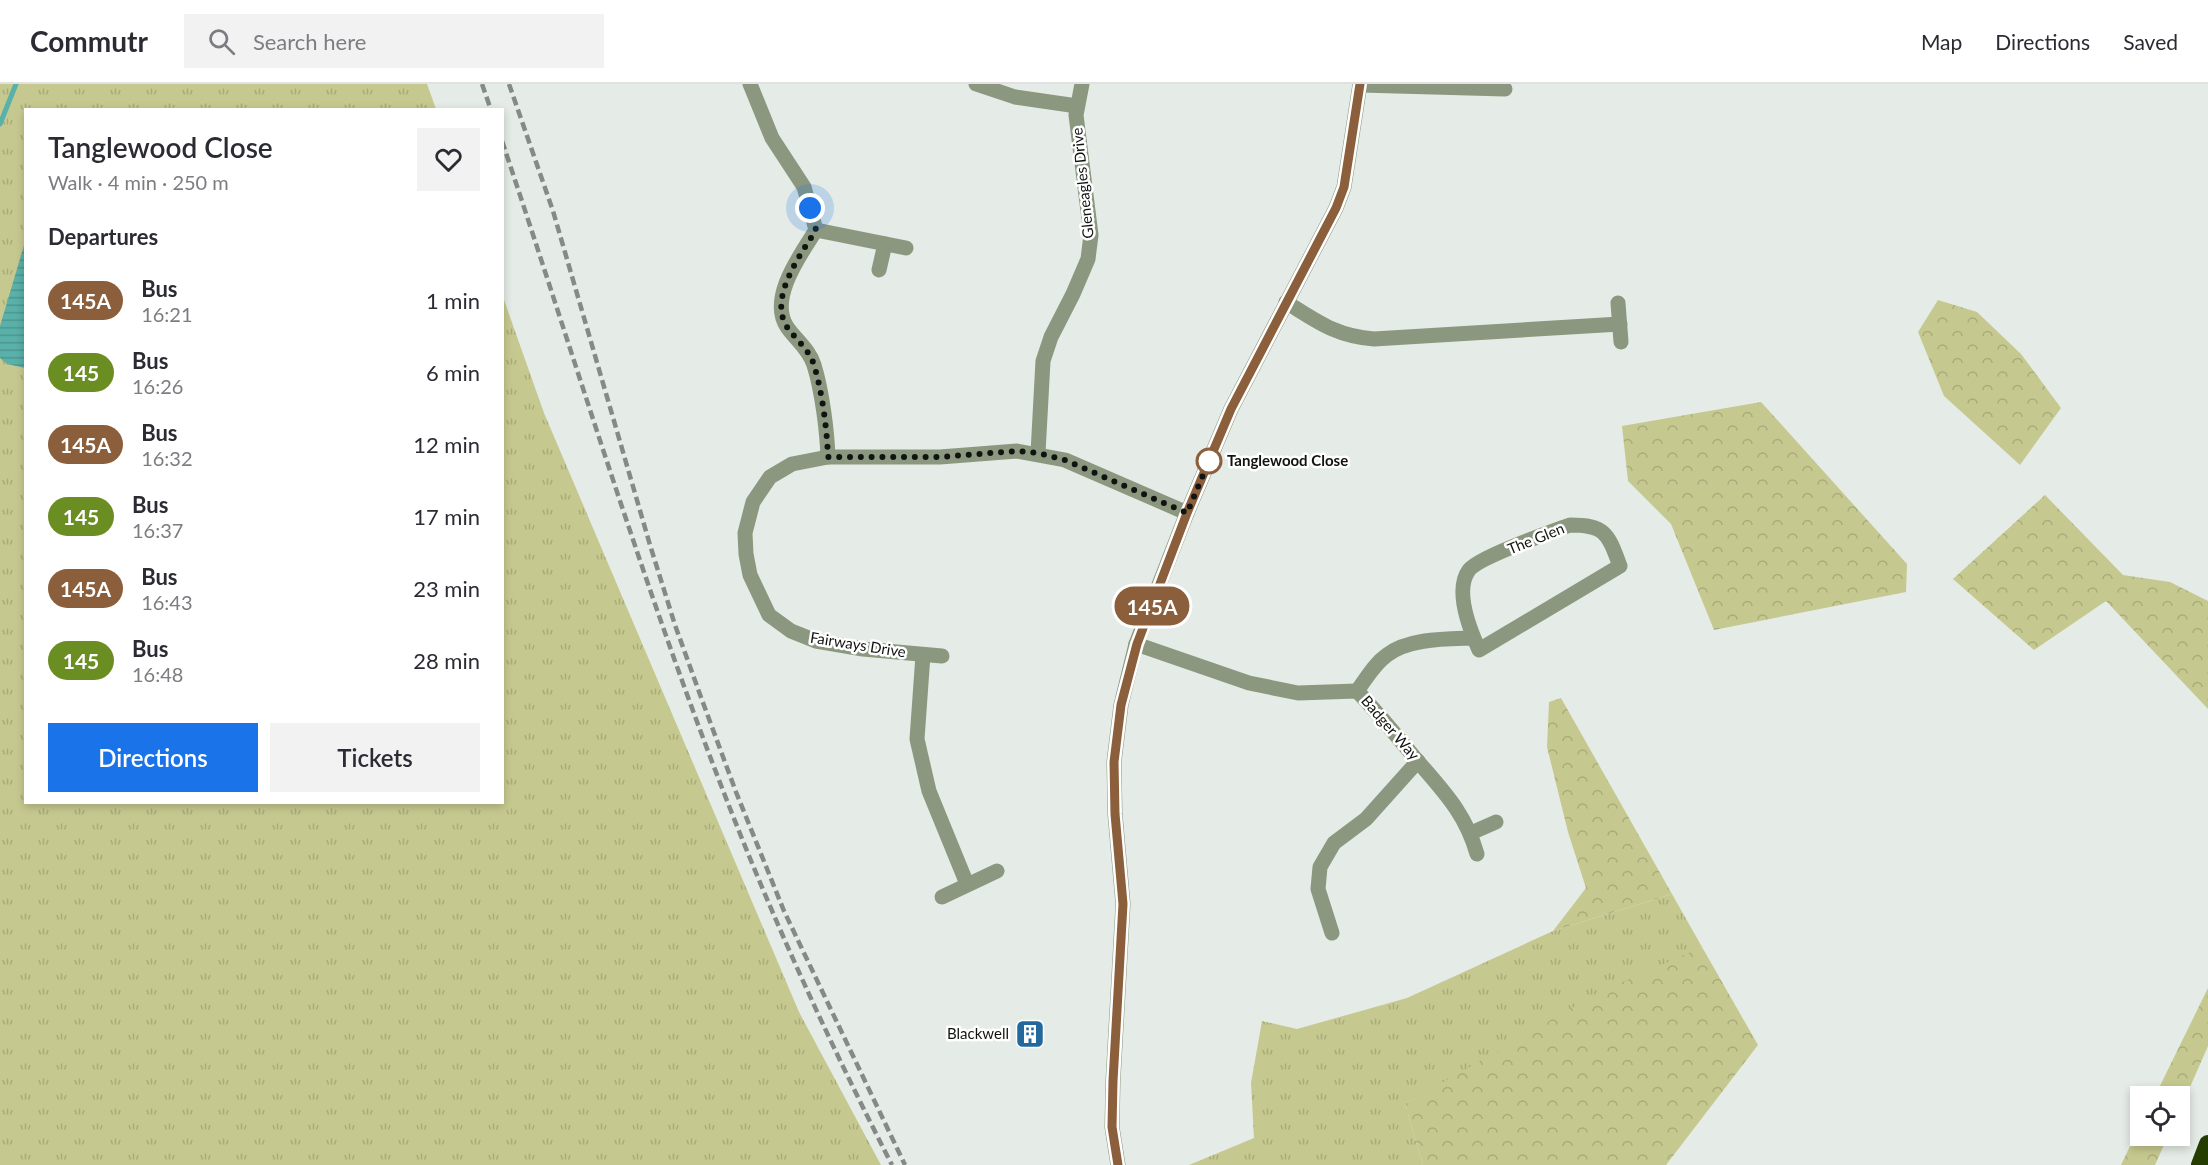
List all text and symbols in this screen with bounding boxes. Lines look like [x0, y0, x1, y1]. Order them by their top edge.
search box [184, 14, 604, 68]
text: Commutr [30, 24, 148, 58]
icon: search [205, 25, 238, 58]
text: Search here [253, 28, 366, 55]
text: Map [1921, 29, 1962, 54]
text: Directions [1995, 29, 2090, 54]
text: Saved [2123, 29, 2178, 54]
street label: Gleneagles Drive [1067, 127, 1097, 239]
button: heart [417, 128, 480, 191]
text: Tanglewood Close [48, 130, 273, 164]
text: Walk · 4 min · 250 m [48, 170, 229, 194]
your location [795, 193, 825, 223]
text: Departures [48, 223, 158, 250]
text: Bus [141, 275, 178, 302]
text: 1 min [426, 287, 480, 314]
text: 145A [60, 288, 111, 313]
text: 16:21 [141, 302, 193, 326]
text: Bus [132, 347, 168, 374]
text: 6 min [426, 359, 480, 386]
text: 145 [63, 360, 99, 385]
text: 16:26 [132, 374, 183, 398]
text: Bus [141, 419, 178, 446]
text: 12 min [413, 431, 480, 458]
text: 145A [60, 432, 111, 457]
text: 16:32 [141, 446, 193, 470]
marker: Tanglewood Close [1196, 448, 1222, 474]
place label: Tanglewood Close [1227, 451, 1348, 469]
text: Bus [132, 491, 168, 518]
text: 17 min [413, 503, 480, 530]
text: 145 [63, 504, 99, 529]
text: 16:37 [132, 518, 183, 542]
street label: The Glen [1505, 519, 1567, 558]
text: Bus [141, 563, 178, 590]
text: 23 min [413, 575, 480, 602]
text: 145A [60, 576, 111, 601]
line badge: 145A [1110, 586, 1194, 626]
text: 16:43 [141, 590, 193, 614]
text: 145A [1126, 594, 1178, 619]
street label: Fairways Drive [809, 628, 907, 660]
text: Bus [132, 635, 168, 662]
text: 28 min [413, 647, 480, 674]
text: 145 [63, 648, 99, 673]
text: 16:48 [132, 662, 183, 686]
street label: Badger Way [1358, 691, 1424, 763]
button: Directions [48, 723, 258, 792]
button: Tickets [270, 723, 480, 792]
building icon: Blackwell [1014, 1018, 1046, 1050]
place label: Blackwell [947, 1024, 1009, 1042]
map controls [2130, 1086, 2190, 1146]
button: locate [2130, 1086, 2190, 1146]

